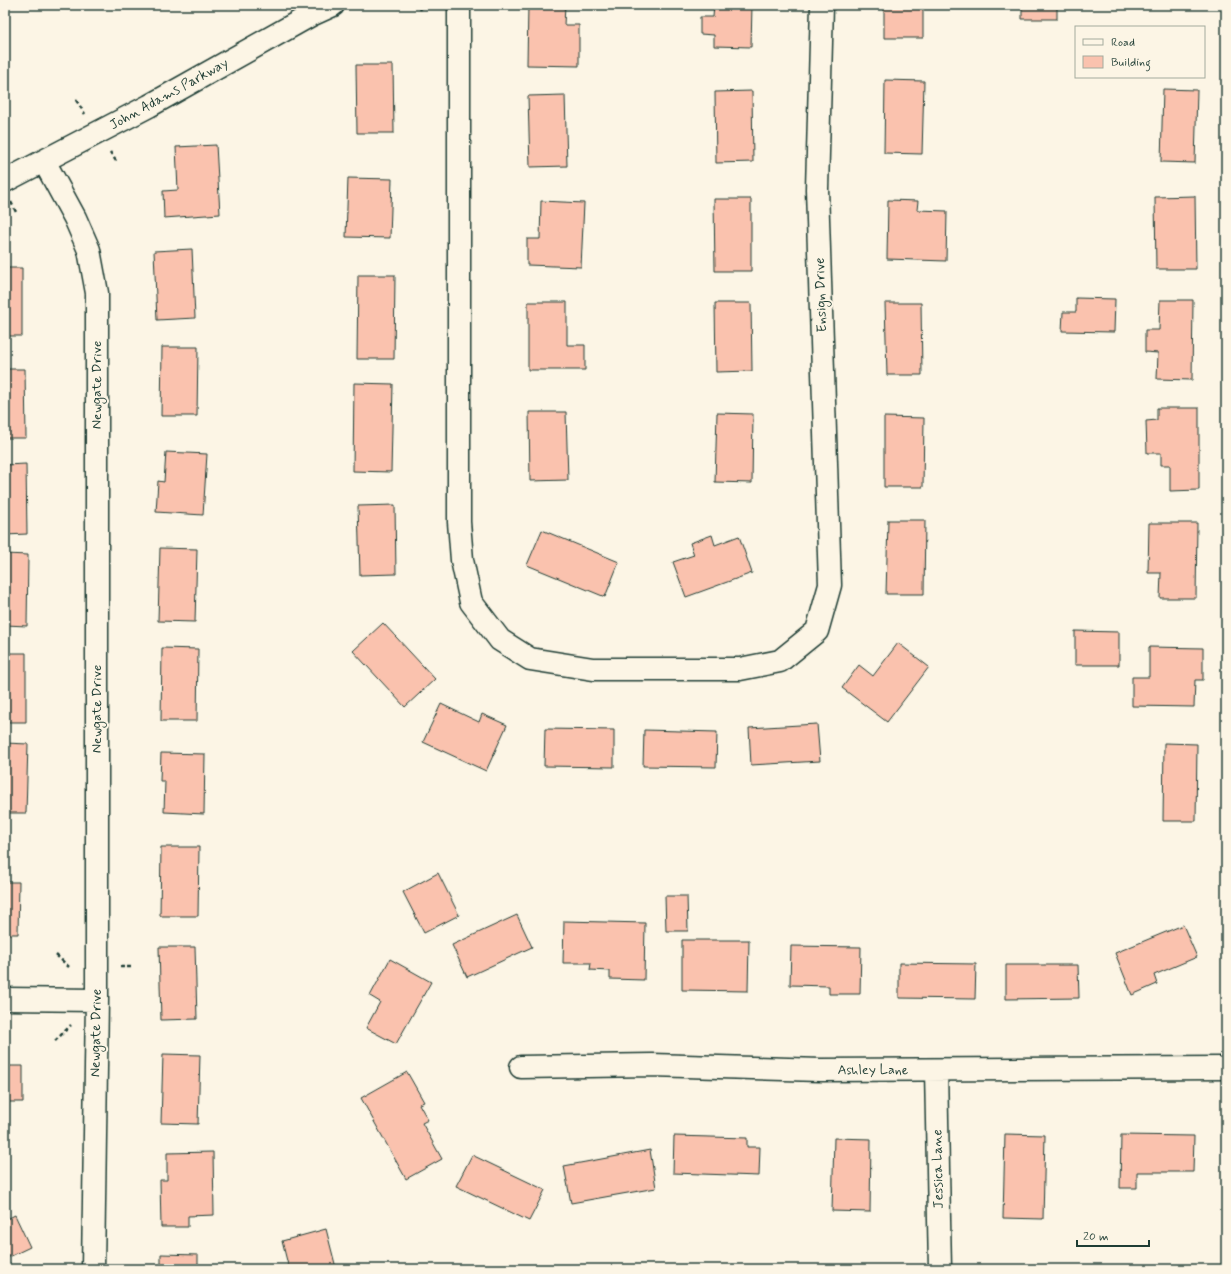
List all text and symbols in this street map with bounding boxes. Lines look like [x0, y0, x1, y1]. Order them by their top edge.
legend [1075, 26, 1205, 78]
text: Road [1111, 35, 1135, 51]
street label: John Adams Parkway [106, 54, 232, 134]
text: Building [1111, 55, 1151, 72]
street label: Ensign Drive [811, 257, 832, 333]
street label: Newgate Drive [88, 341, 107, 429]
street label: Newgate Drive [88, 665, 107, 753]
street label: Newgate Drive [86, 989, 107, 1077]
street label: Ashley Lane [838, 1061, 909, 1079]
street label: Jessica Lane [928, 1129, 948, 1209]
scale bar [1077, 1222, 1149, 1248]
text: 20 m [1083, 1229, 1109, 1245]

